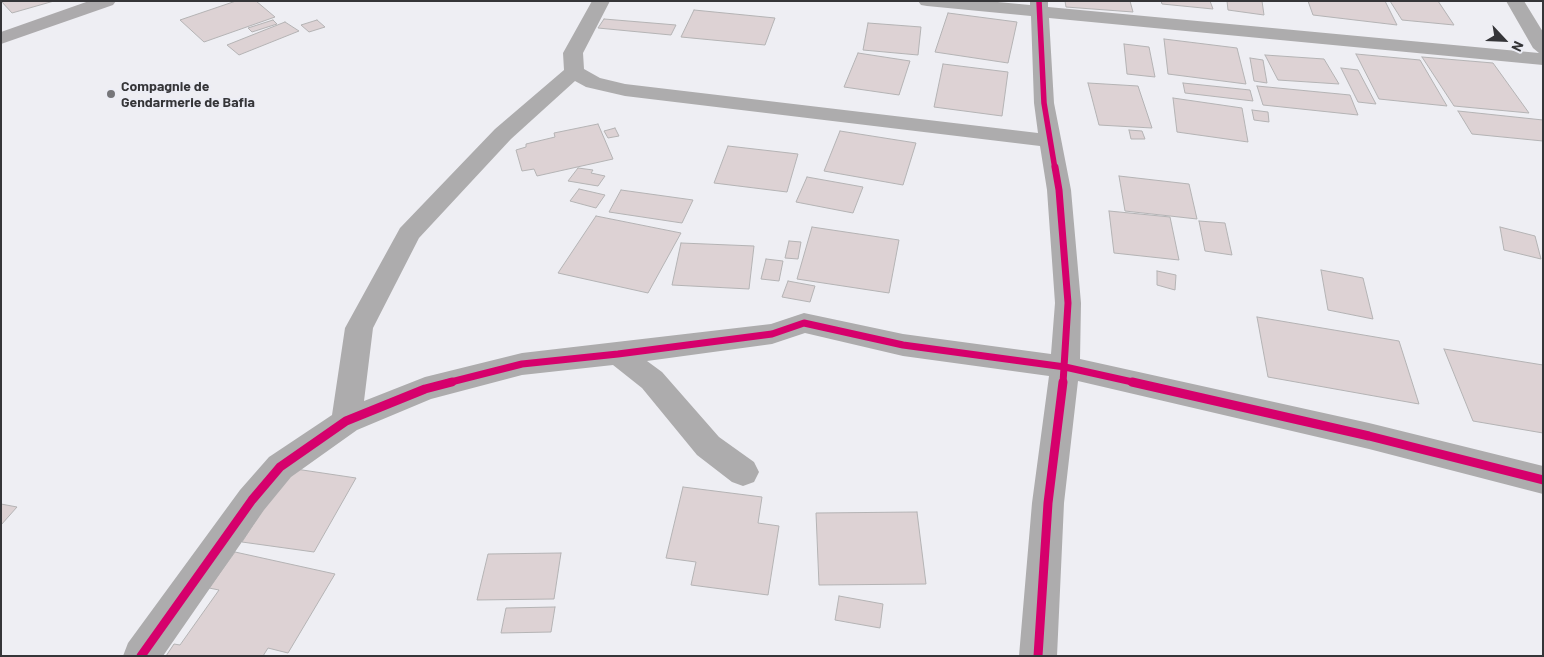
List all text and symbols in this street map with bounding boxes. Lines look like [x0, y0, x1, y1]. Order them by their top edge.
north arrow [1479, 15, 1529, 65]
text: N [1508, 39, 1528, 54]
place label: Compagnie de Gendarmerie de Bafia [121, 78, 255, 110]
marker: Compagnie de Gendarmerie de Bafia [105, 88, 117, 100]

